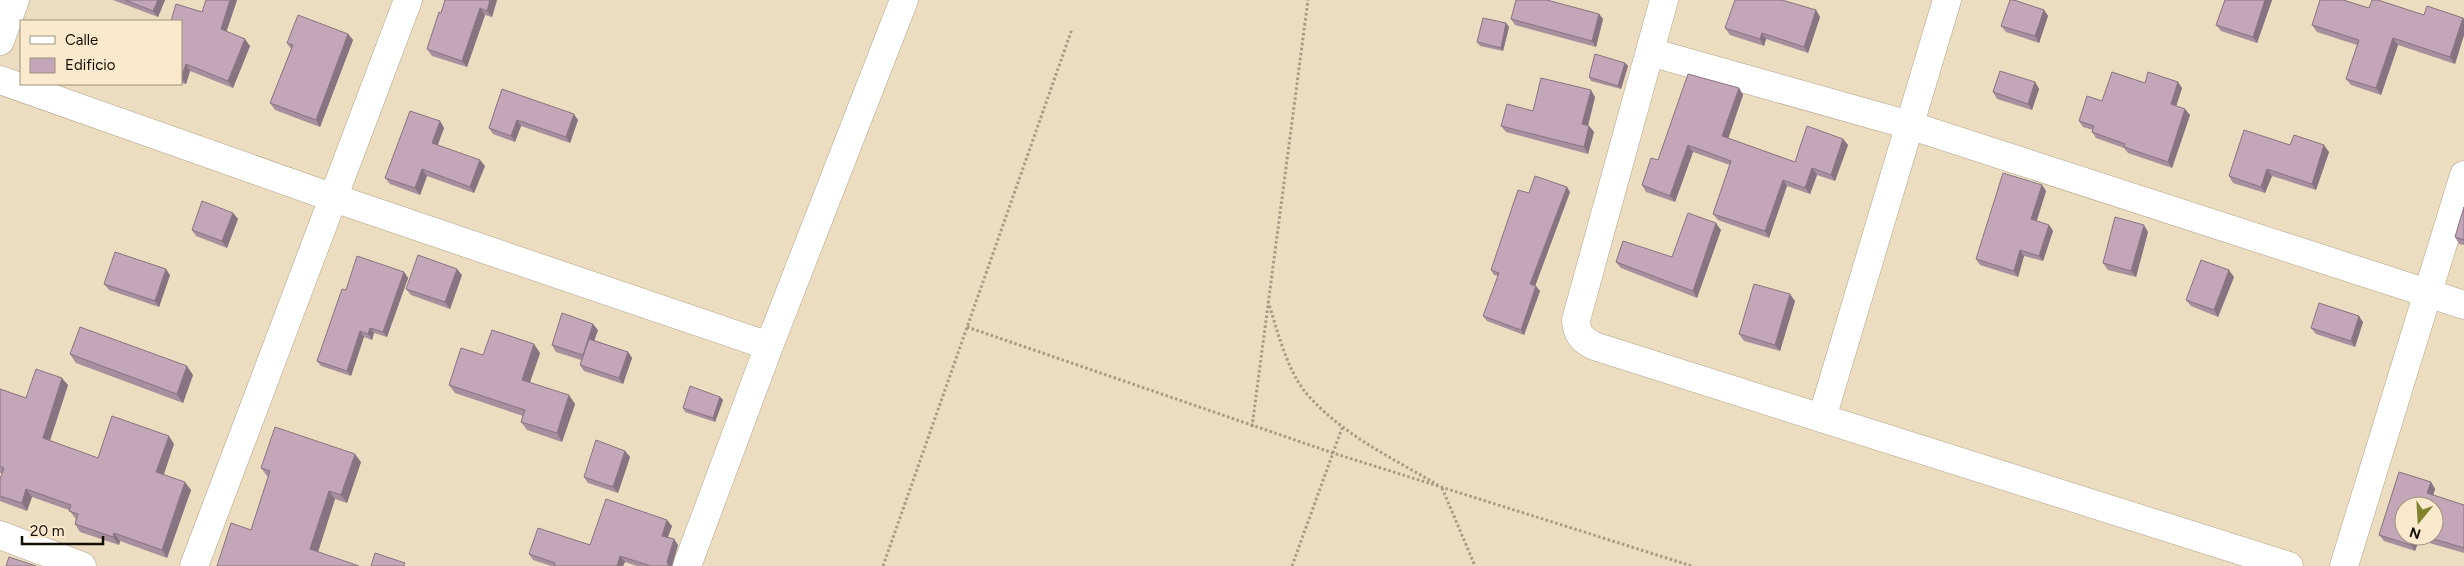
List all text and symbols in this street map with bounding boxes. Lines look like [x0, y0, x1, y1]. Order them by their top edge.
legend [20, 20, 182, 85]
text: Calle [65, 31, 98, 49]
text: Edificio [65, 56, 116, 74]
north arrow [2394, 496, 2444, 546]
scale bar [22, 514, 104, 546]
text: 20 m [30, 522, 64, 540]
text: N [2407, 523, 2423, 543]

